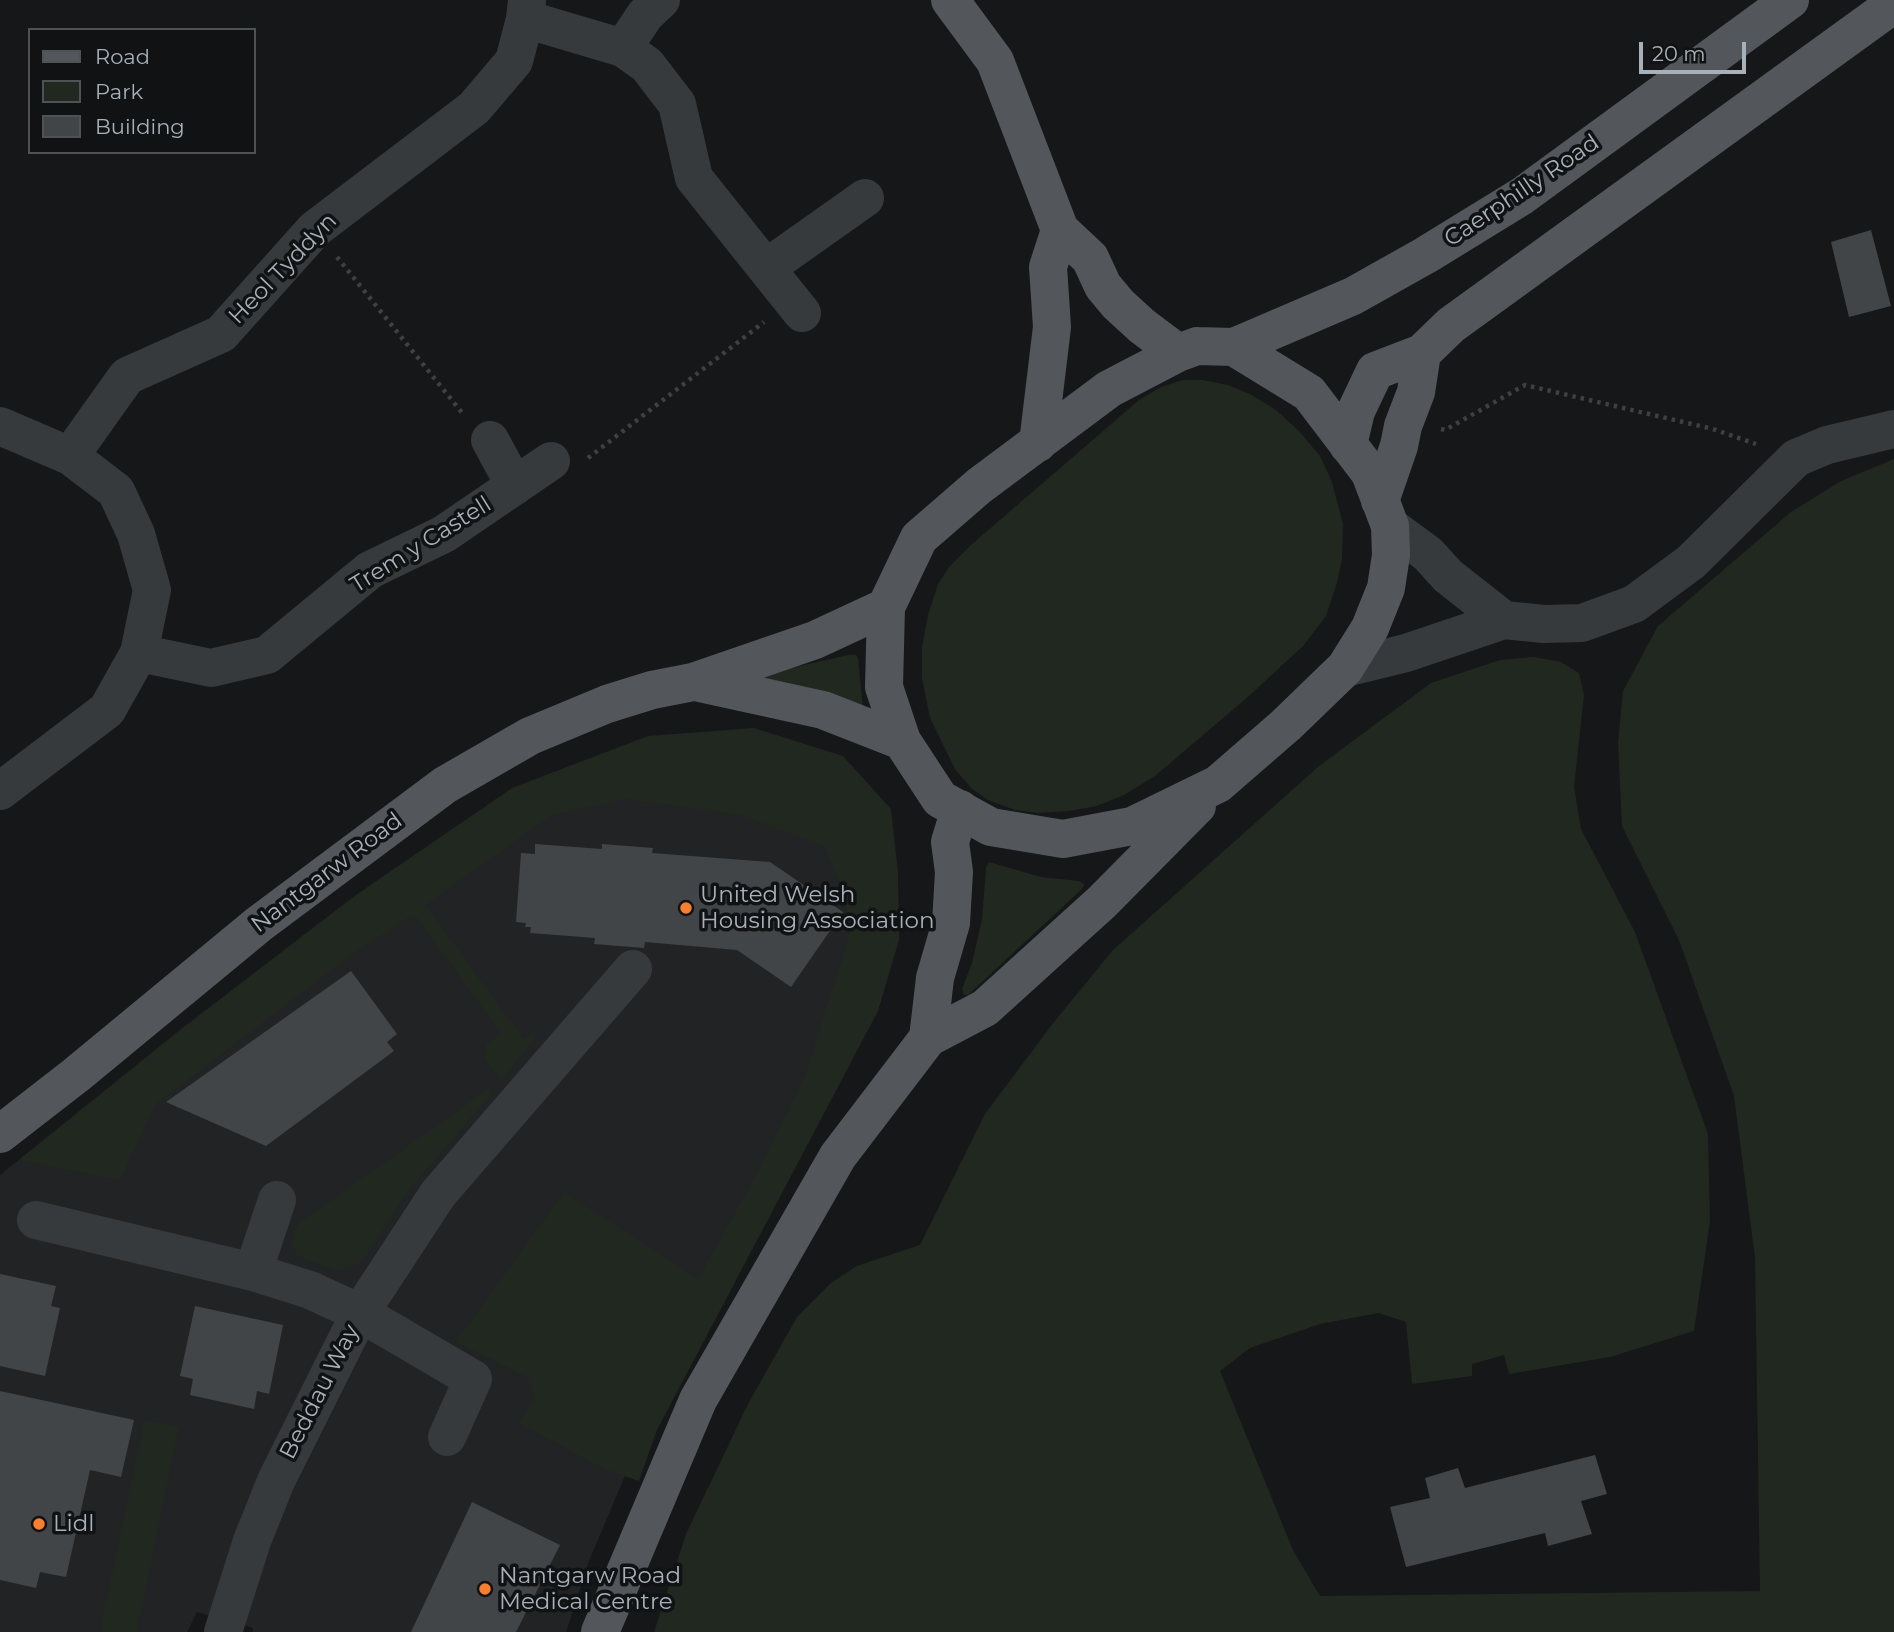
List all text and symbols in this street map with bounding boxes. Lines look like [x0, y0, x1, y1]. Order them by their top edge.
legend [28, 28, 256, 154]
scale bar [1642, 28, 1749, 72]
text: 20 m [1652, 41, 1706, 66]
text: Road [95, 44, 150, 69]
text: Park [95, 79, 143, 104]
text: Building [95, 114, 185, 139]
street label: Caerphilly Road [1439, 129, 1605, 253]
street label: Heol Tyddyn [223, 208, 343, 330]
street label: Trem y Castell [346, 491, 496, 599]
street label: Nantgarw Road [246, 807, 408, 939]
place label: United Welsh Housing Association [700, 881, 935, 935]
marker: United Welsh Housing Association [678, 900, 694, 916]
street label: Beddau Way [274, 1320, 366, 1464]
place label: Lidl [53, 1510, 95, 1538]
marker: Lidl [31, 1516, 47, 1532]
place label: Nantgarw Road Medical Centre [499, 1562, 681, 1616]
marker: Nantgarw Road Medical Centre [477, 1581, 493, 1597]

